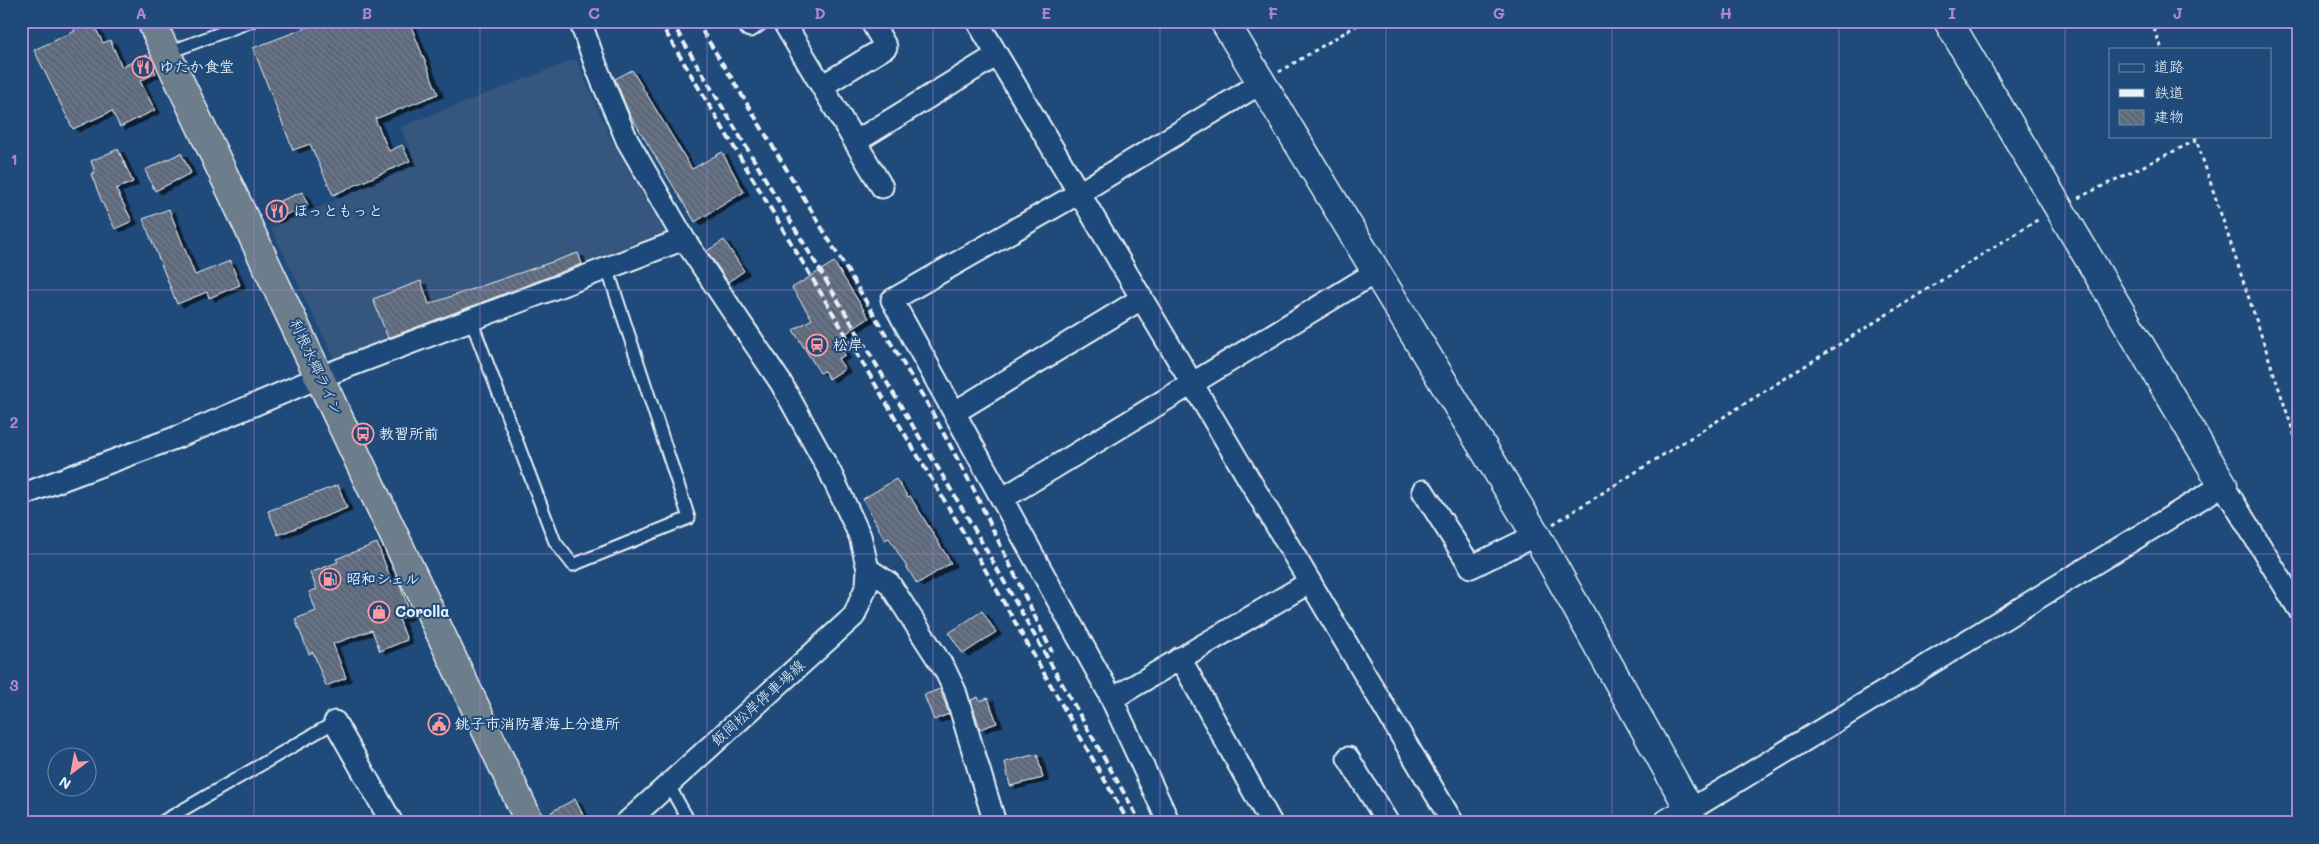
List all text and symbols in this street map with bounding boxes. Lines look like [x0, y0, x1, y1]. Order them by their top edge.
text: A [135, 2, 147, 23]
text: B [362, 2, 372, 23]
text: C [588, 2, 600, 23]
text: D [814, 2, 826, 23]
text: E [1041, 2, 1051, 23]
text: F [1268, 2, 1278, 23]
text: G [1493, 2, 1505, 23]
text: H [1720, 2, 1732, 23]
text: I [1948, 2, 1956, 23]
text: J [2173, 2, 2183, 23]
legend [2109, 48, 2272, 138]
restaurant icon: ゆたか食堂 [131, 55, 155, 79]
place label: ゆたか食堂 [159, 56, 234, 76]
text: 道路 [2154, 56, 2184, 76]
text: 鉄道 [2154, 82, 2184, 102]
text: 建物 [2154, 106, 2184, 126]
text: 1 [10, 148, 18, 169]
restaurant icon: ほっともっと [265, 199, 289, 223]
place label: ほっともっと [293, 200, 383, 220]
street label: 利根水郷ライン [286, 315, 348, 418]
station icon: 松岸 [805, 333, 829, 357]
place label: 松岸 [833, 334, 863, 354]
text: 2 [10, 411, 19, 432]
bus stop icon: 教習所前 [351, 422, 375, 446]
place label: 教習所前 [379, 423, 439, 443]
fuel station icon: 昭和シェル [318, 567, 342, 591]
place label: 昭和シェル [346, 568, 420, 588]
shop icon: Corolla [367, 600, 391, 624]
place label: Corolla [395, 601, 449, 621]
street label: 飯岡松岸停車場線 [706, 655, 809, 750]
text: 3 [9, 674, 19, 695]
public building icon: 銚子市消防署海上分遣所 [427, 712, 451, 736]
place label: 銚子市消防署海上分遣所 [455, 713, 620, 733]
north arrow [48, 746, 98, 796]
text: N [55, 773, 74, 794]

